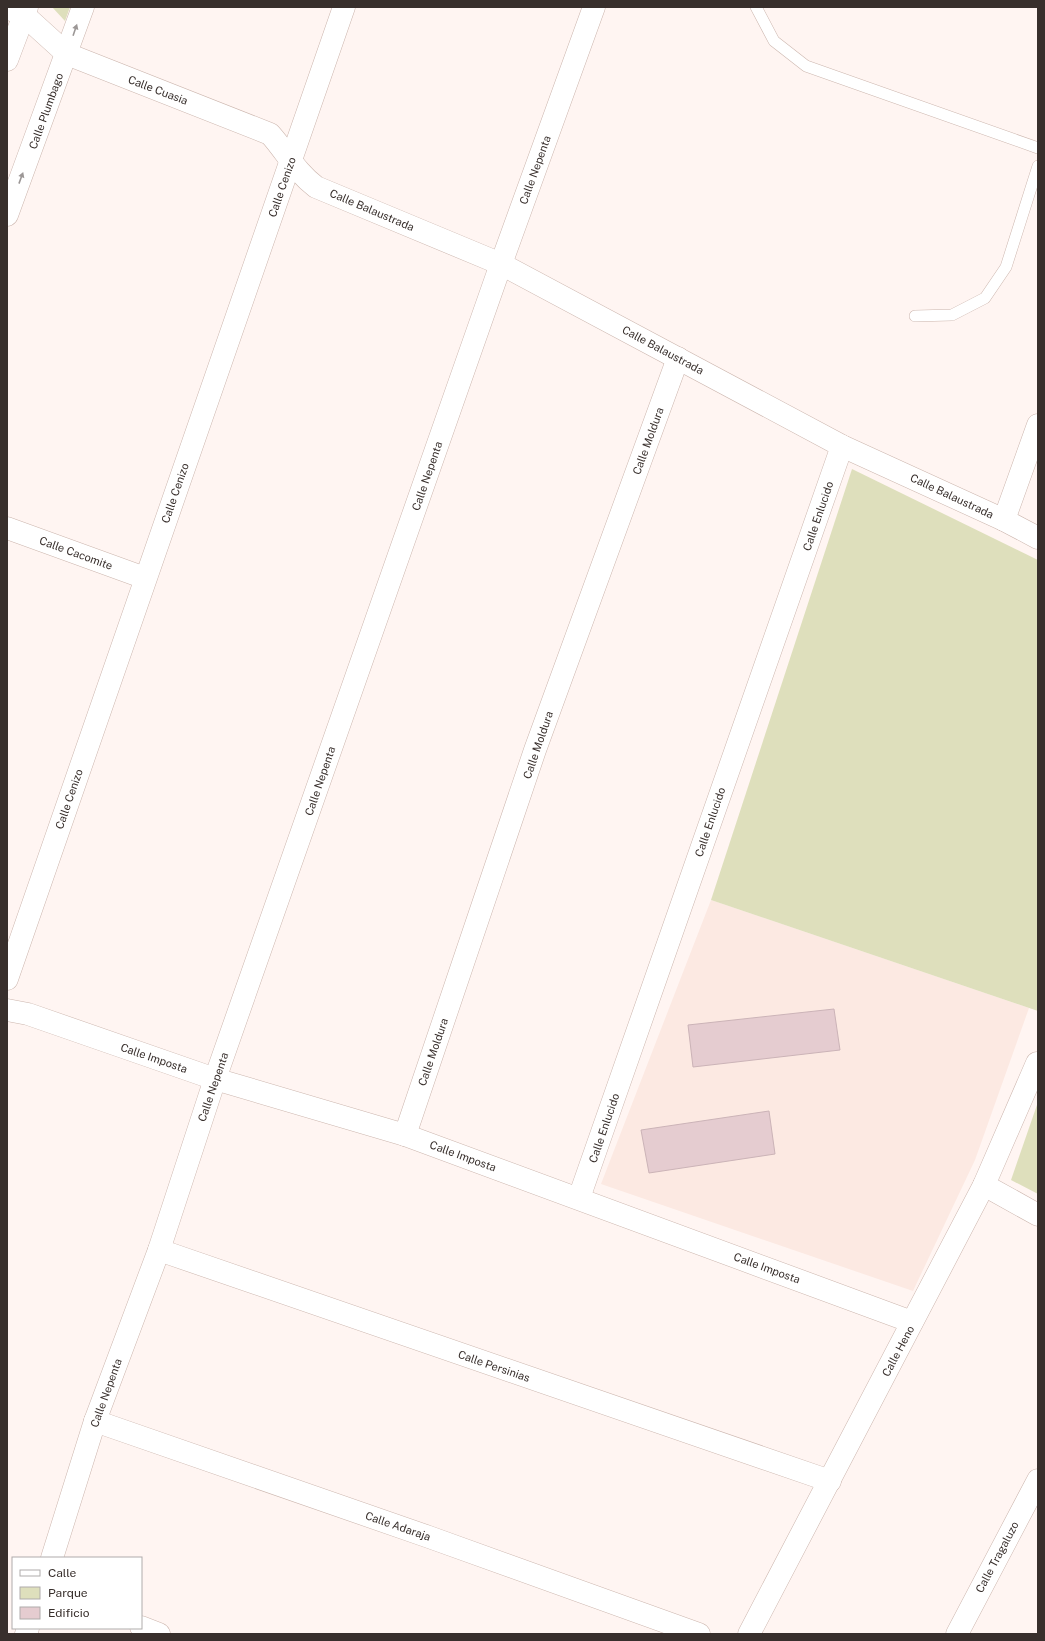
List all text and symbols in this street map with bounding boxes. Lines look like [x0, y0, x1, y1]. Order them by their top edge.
one-way arrow [73, 24, 79, 36]
street label: Calle Plumbago [27, 71, 65, 151]
street label: Calle Cuasia [126, 73, 190, 107]
street label: Calle Nepenta [517, 134, 553, 206]
street label: Calle Cenizo [266, 155, 298, 219]
one-way arrow [18, 172, 24, 184]
street label: Calle Balaustrada [328, 187, 416, 233]
street label: Calle Balaustrada [620, 323, 706, 377]
street label: Calle Moldura [630, 406, 666, 476]
street label: Calle Nepenta [410, 440, 444, 512]
street label: Calle Cenizo [159, 461, 191, 525]
street label: Calle Balaustrada [908, 471, 996, 521]
street label: Calle Enlucido [801, 480, 835, 552]
street label: Calle Cacomite [38, 534, 114, 572]
street label: Calle Moldura [521, 710, 555, 780]
street label: Calle Nepenta [303, 745, 337, 817]
street label: Calle Cenizo [53, 767, 85, 831]
street label: Calle Enlucido [693, 786, 727, 858]
street label: Calle Moldura [416, 1017, 450, 1087]
street label: Calle Imposta [119, 1041, 189, 1075]
street label: Calle Nepenta [196, 1051, 230, 1123]
street label: Calle Enlucido [587, 1092, 621, 1164]
street label: Calle Imposta [428, 1138, 498, 1174]
street label: Calle Imposta [732, 1250, 802, 1286]
street label: Calle Heno [880, 1324, 916, 1378]
street label: Calle Persinias [457, 1348, 532, 1384]
street label: Calle Nepenta [88, 1357, 124, 1429]
street label: Calle Adaraja [364, 1509, 432, 1543]
street label: Calle Tragaluzo [973, 1519, 1021, 1595]
legend [12, 1557, 142, 1629]
text: Calle [48, 1566, 77, 1580]
text: Parque [48, 1586, 88, 1600]
text: Edificio [48, 1606, 90, 1620]

